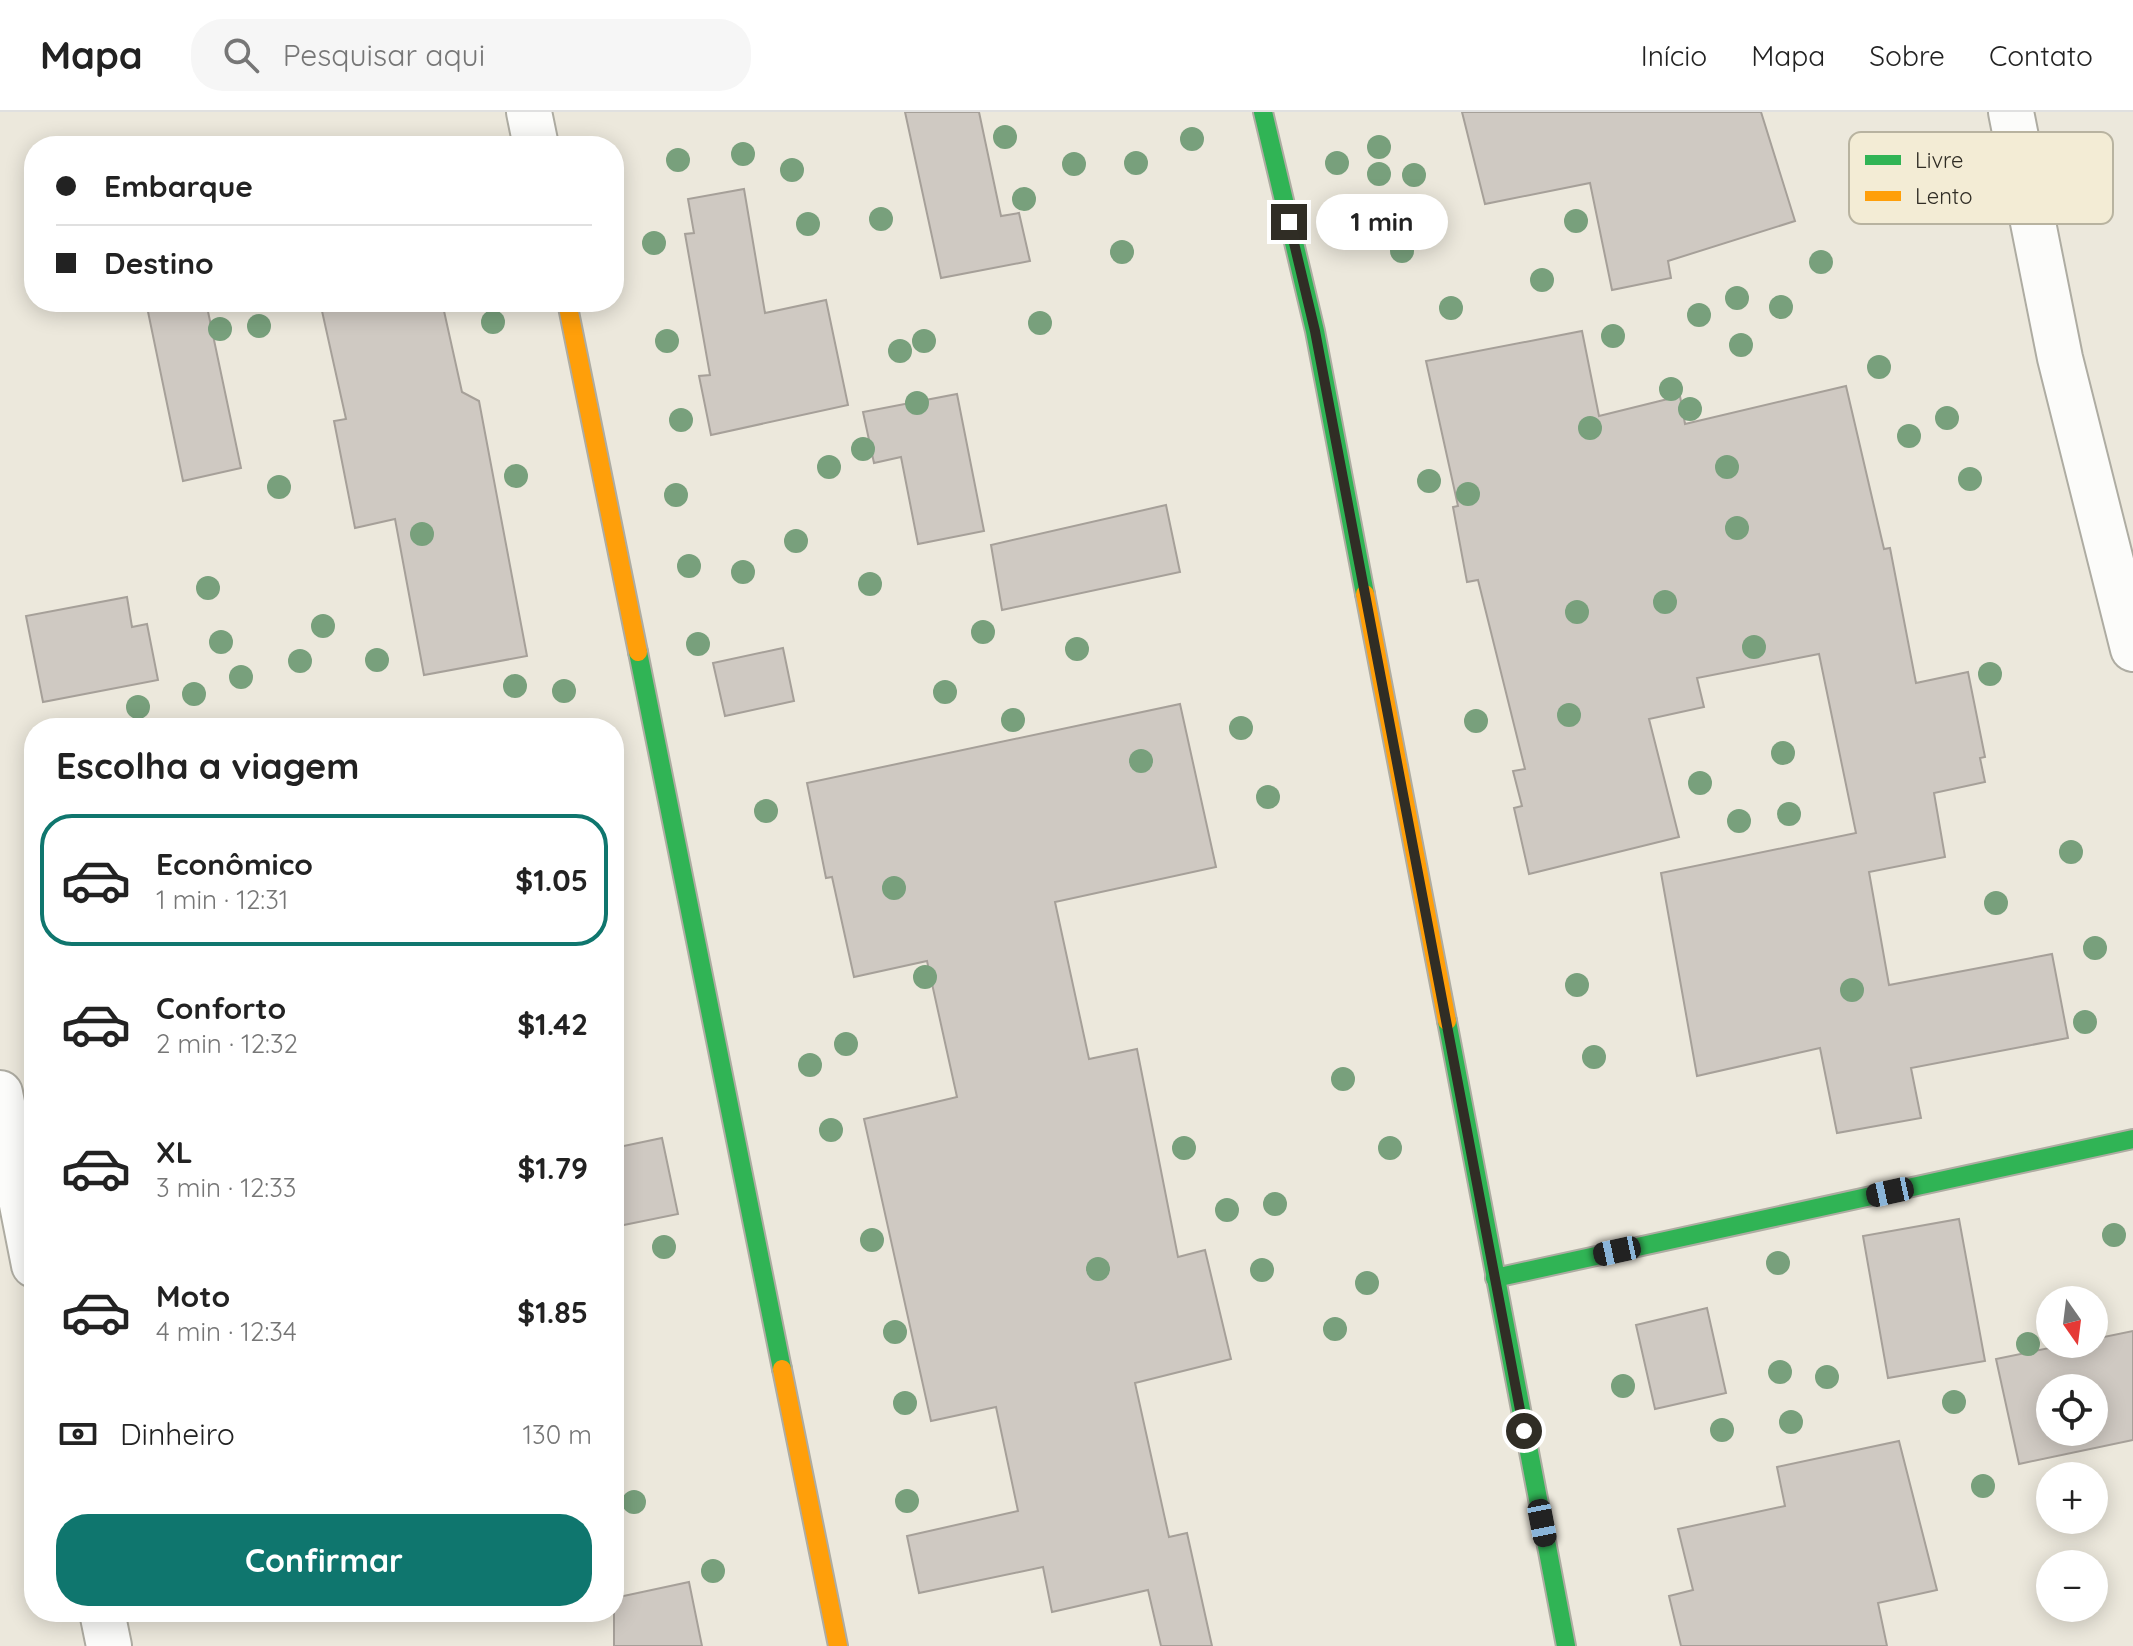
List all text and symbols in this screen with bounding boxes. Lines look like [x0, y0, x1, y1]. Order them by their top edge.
search box [191, 19, 751, 91]
text: Mapa [40, 31, 143, 79]
icon: search [219, 33, 263, 77]
text: Pesquisar aqui [283, 36, 485, 74]
text: Início [1641, 38, 1707, 73]
text: Mapa [1751, 38, 1825, 73]
text: Sobre [1869, 38, 1945, 73]
text: Contato [1989, 38, 2093, 73]
legend [1849, 132, 2113, 224]
text: Livre [1915, 146, 1963, 174]
text: Embarque [104, 167, 253, 205]
text: Lento [1915, 182, 1973, 210]
callout: 1 min [1317, 194, 1449, 250]
route end [1271, 204, 1307, 240]
text: 1 min [1351, 205, 1414, 238]
text: Destino [104, 244, 214, 282]
text: Escolha a viagem [56, 743, 359, 788]
icon: car [60, 844, 132, 916]
text: Econômico [156, 845, 313, 883]
text: $1.05 [515, 861, 588, 899]
text: 1 min · 12:31 [156, 883, 288, 916]
icon: car [60, 988, 132, 1060]
text: Conforto [156, 989, 286, 1027]
text: $1.42 [517, 1005, 588, 1043]
text: 2 min · 12:32 [156, 1027, 298, 1060]
icon: car [60, 1132, 132, 1204]
text: XL [156, 1133, 193, 1171]
text: $1.79 [517, 1149, 588, 1187]
text: 3 min · 12:33 [156, 1171, 296, 1204]
car [1864, 1175, 1916, 1209]
car [1591, 1234, 1643, 1268]
icon: car [60, 1276, 132, 1348]
text: Moto [156, 1277, 230, 1315]
north arrow [2036, 1286, 2108, 1358]
map controls [2036, 1286, 2108, 1622]
text: $1.85 [517, 1293, 588, 1331]
text: 4 min · 12:34 [156, 1315, 297, 1348]
button: locate [2036, 1374, 2108, 1446]
icon: cash [56, 1412, 100, 1456]
route start [1506, 1413, 1542, 1449]
text: Dinheiro [120, 1415, 235, 1453]
text: 130 m [522, 1418, 592, 1451]
button: + [2036, 1462, 2108, 1534]
car [1526, 1497, 1558, 1549]
button: Confirmar [56, 1514, 592, 1606]
button: − [2036, 1550, 2108, 1622]

